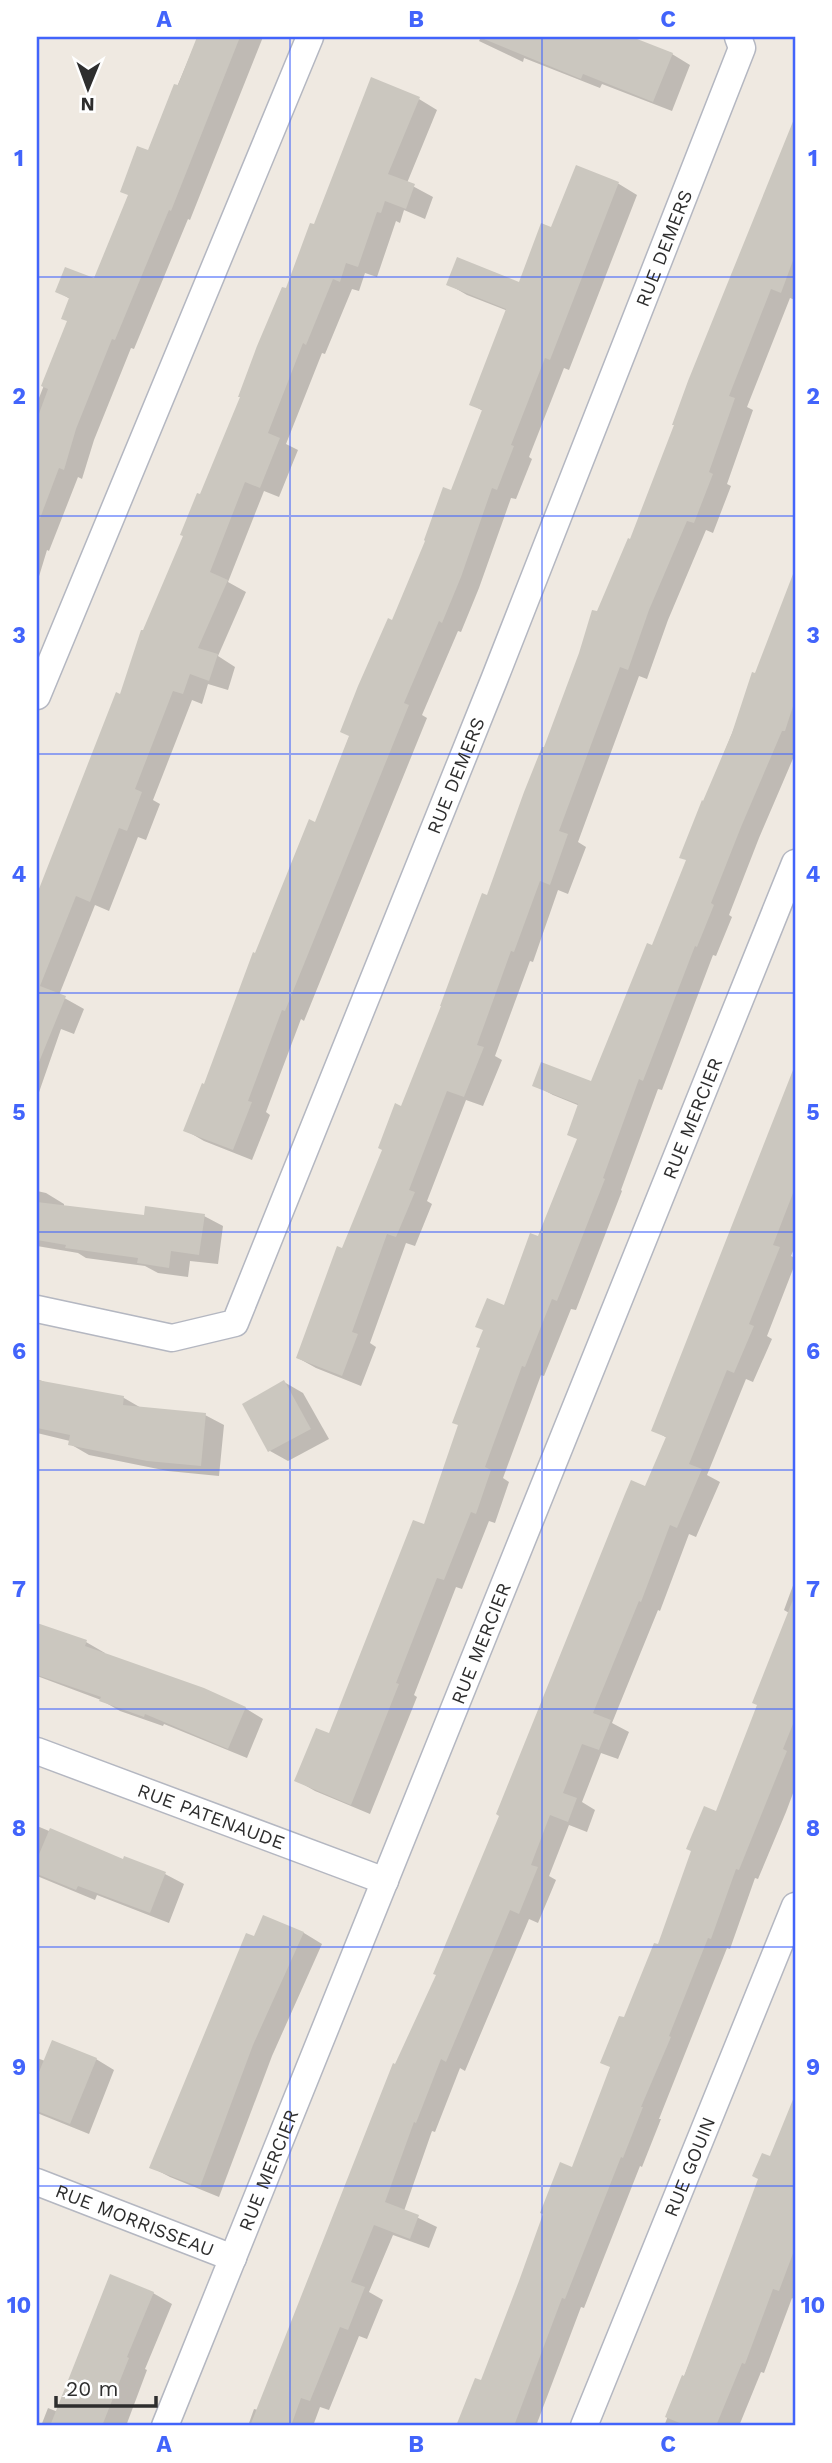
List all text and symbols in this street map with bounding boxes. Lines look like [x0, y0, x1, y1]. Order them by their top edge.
text: A [156, 6, 172, 33]
text: B [408, 6, 424, 33]
text: C [660, 6, 676, 33]
north arrow [52, 52, 122, 122]
text: N [80, 93, 95, 116]
text: 1 [14, 145, 24, 172]
text: 1 [808, 145, 818, 172]
street label: RUE DEMERS [630, 186, 697, 310]
text: 2 [12, 383, 26, 410]
text: 2 [806, 383, 820, 410]
text: 3 [12, 622, 26, 649]
text: 3 [806, 622, 820, 649]
street label: RUE DEMERS [422, 714, 489, 837]
text: 4 [12, 861, 27, 888]
text: 4 [806, 861, 821, 888]
street label: RUE MERCIER [657, 1054, 727, 1182]
text: 5 [12, 1099, 26, 1126]
text: 5 [806, 1099, 820, 1126]
text: 6 [12, 1338, 26, 1365]
text: 6 [806, 1338, 820, 1365]
text: 7 [12, 1576, 26, 1603]
text: 7 [806, 1576, 820, 1603]
street label: RUE MERCIER [446, 1579, 515, 1707]
street label: RUE PATENAUDE [135, 1778, 288, 1854]
text: 8 [12, 1815, 26, 1842]
text: 8 [806, 1815, 820, 1842]
text: 9 [12, 2054, 26, 2081]
text: 9 [806, 2054, 820, 2081]
street label: RUE MERCIER [233, 2106, 303, 2234]
street label: RUE GOUIN [659, 2113, 720, 2220]
street label: RUE MORRISSEAU [52, 2179, 217, 2261]
text: 10 [7, 2292, 31, 2319]
text: 10 [801, 2292, 825, 2319]
scale bar [56, 2365, 156, 2409]
text: 20 m [66, 2376, 118, 2401]
text: A [156, 2431, 172, 2458]
text: B [408, 2431, 424, 2458]
text: C [660, 2431, 676, 2458]

